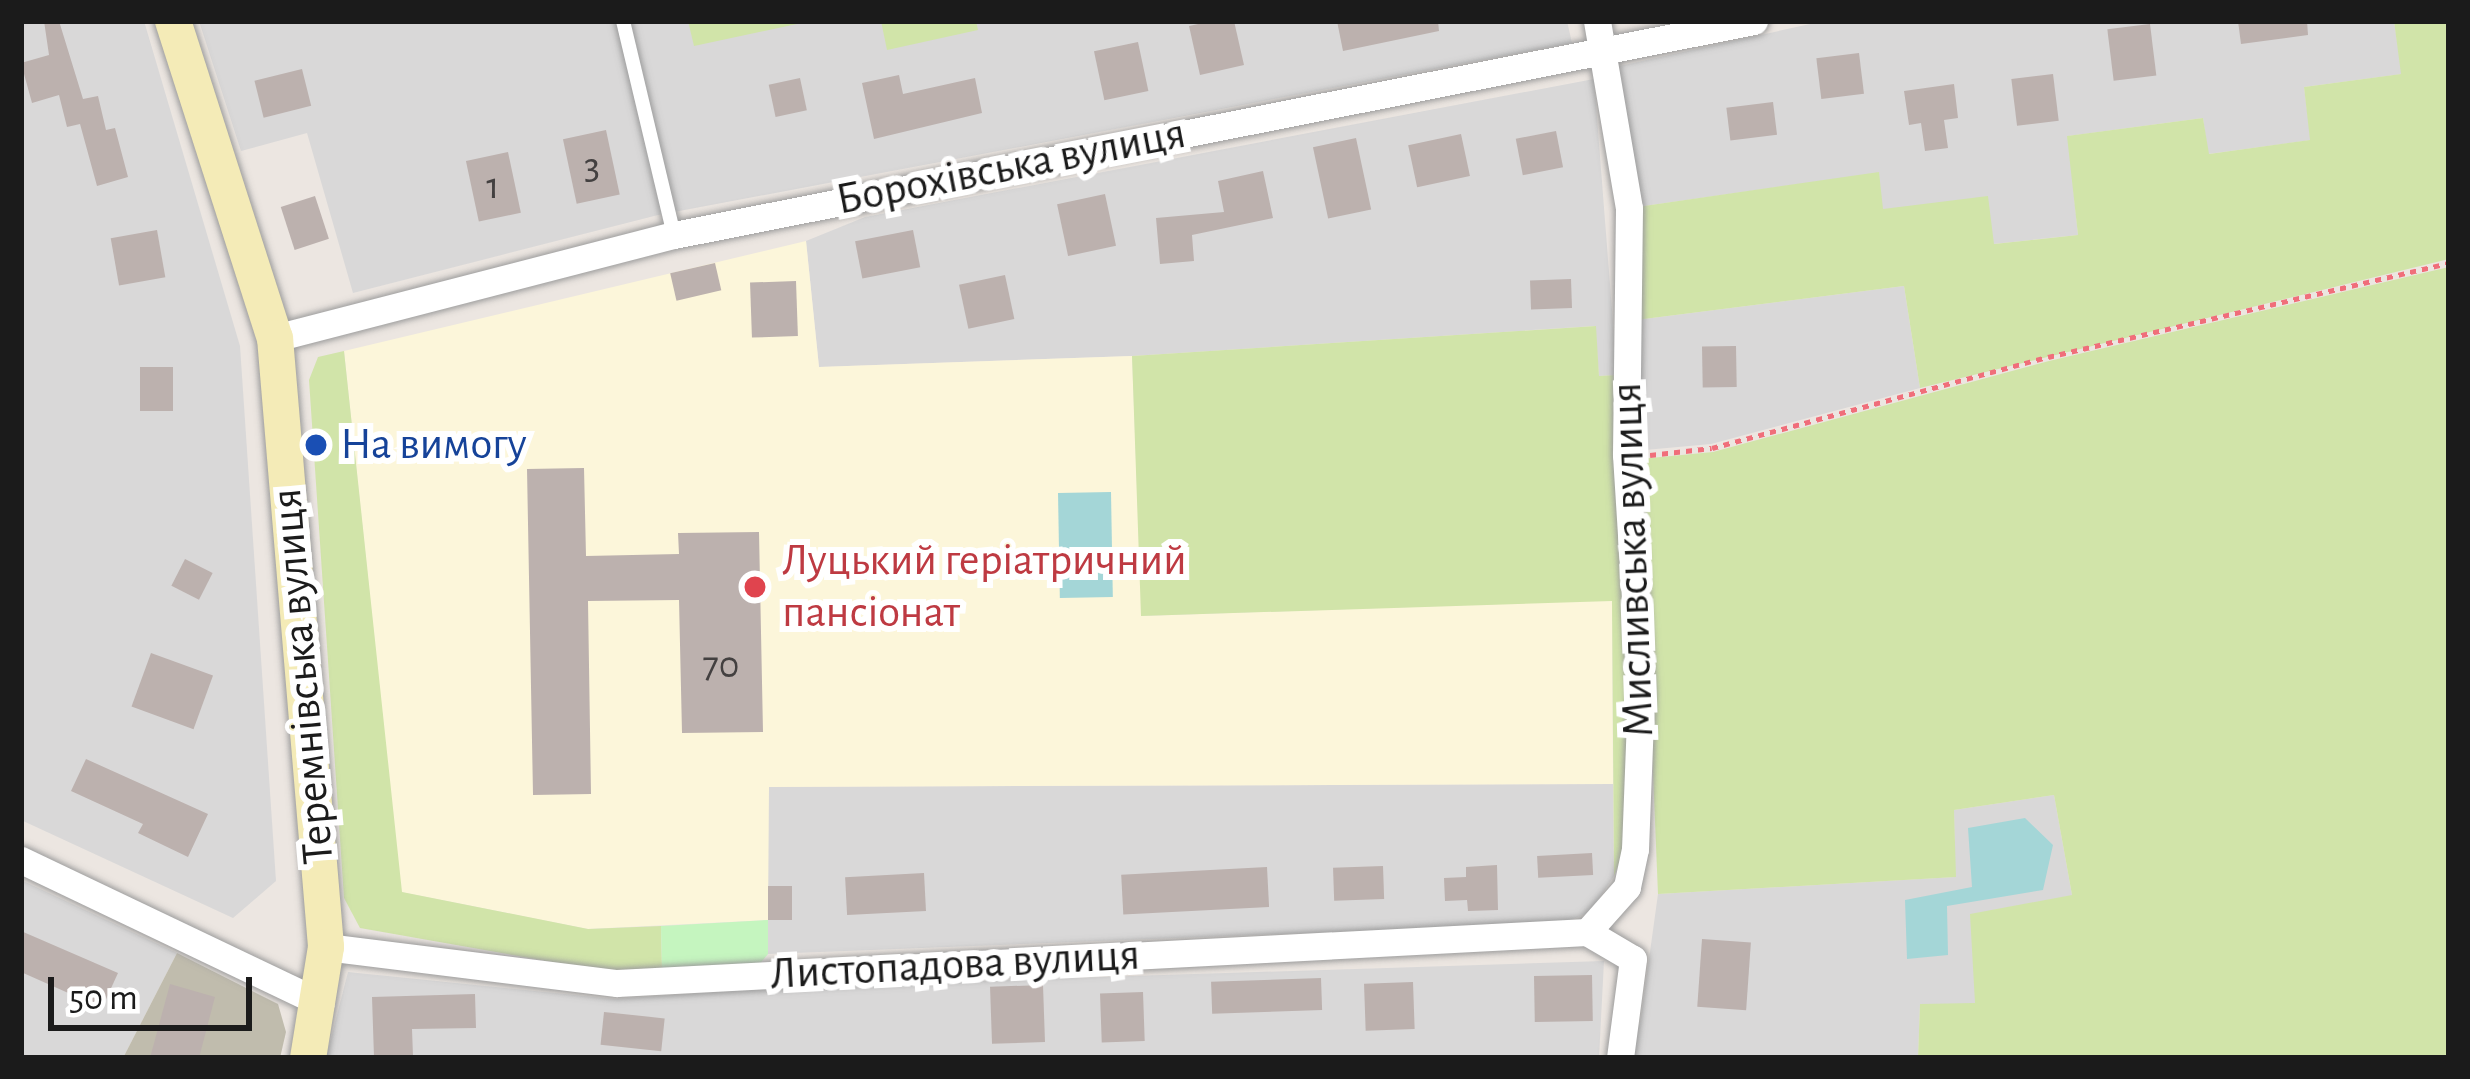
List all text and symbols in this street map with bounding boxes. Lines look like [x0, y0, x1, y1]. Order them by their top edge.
street label: Борохівська вулиця [832, 107, 1190, 227]
house number: 3 [584, 144, 600, 190]
house number: 1 [486, 164, 500, 210]
street label: Мисливська вулиця [1600, 381, 1666, 739]
place label: На вимогу [340, 418, 527, 472]
marker: На вимогу [303, 432, 329, 458]
street label: Теремнівська вулиця [260, 486, 346, 866]
place label: Луцький геріатричний пансіонат [782, 534, 1187, 640]
marker: Луцький геріатричний пансіонат [739, 571, 771, 603]
house number: 70 [703, 643, 739, 689]
street label: Листопадова вулиця [769, 928, 1141, 1002]
scale bar [54, 953, 258, 1027]
text: 50 m [69, 980, 138, 1016]

